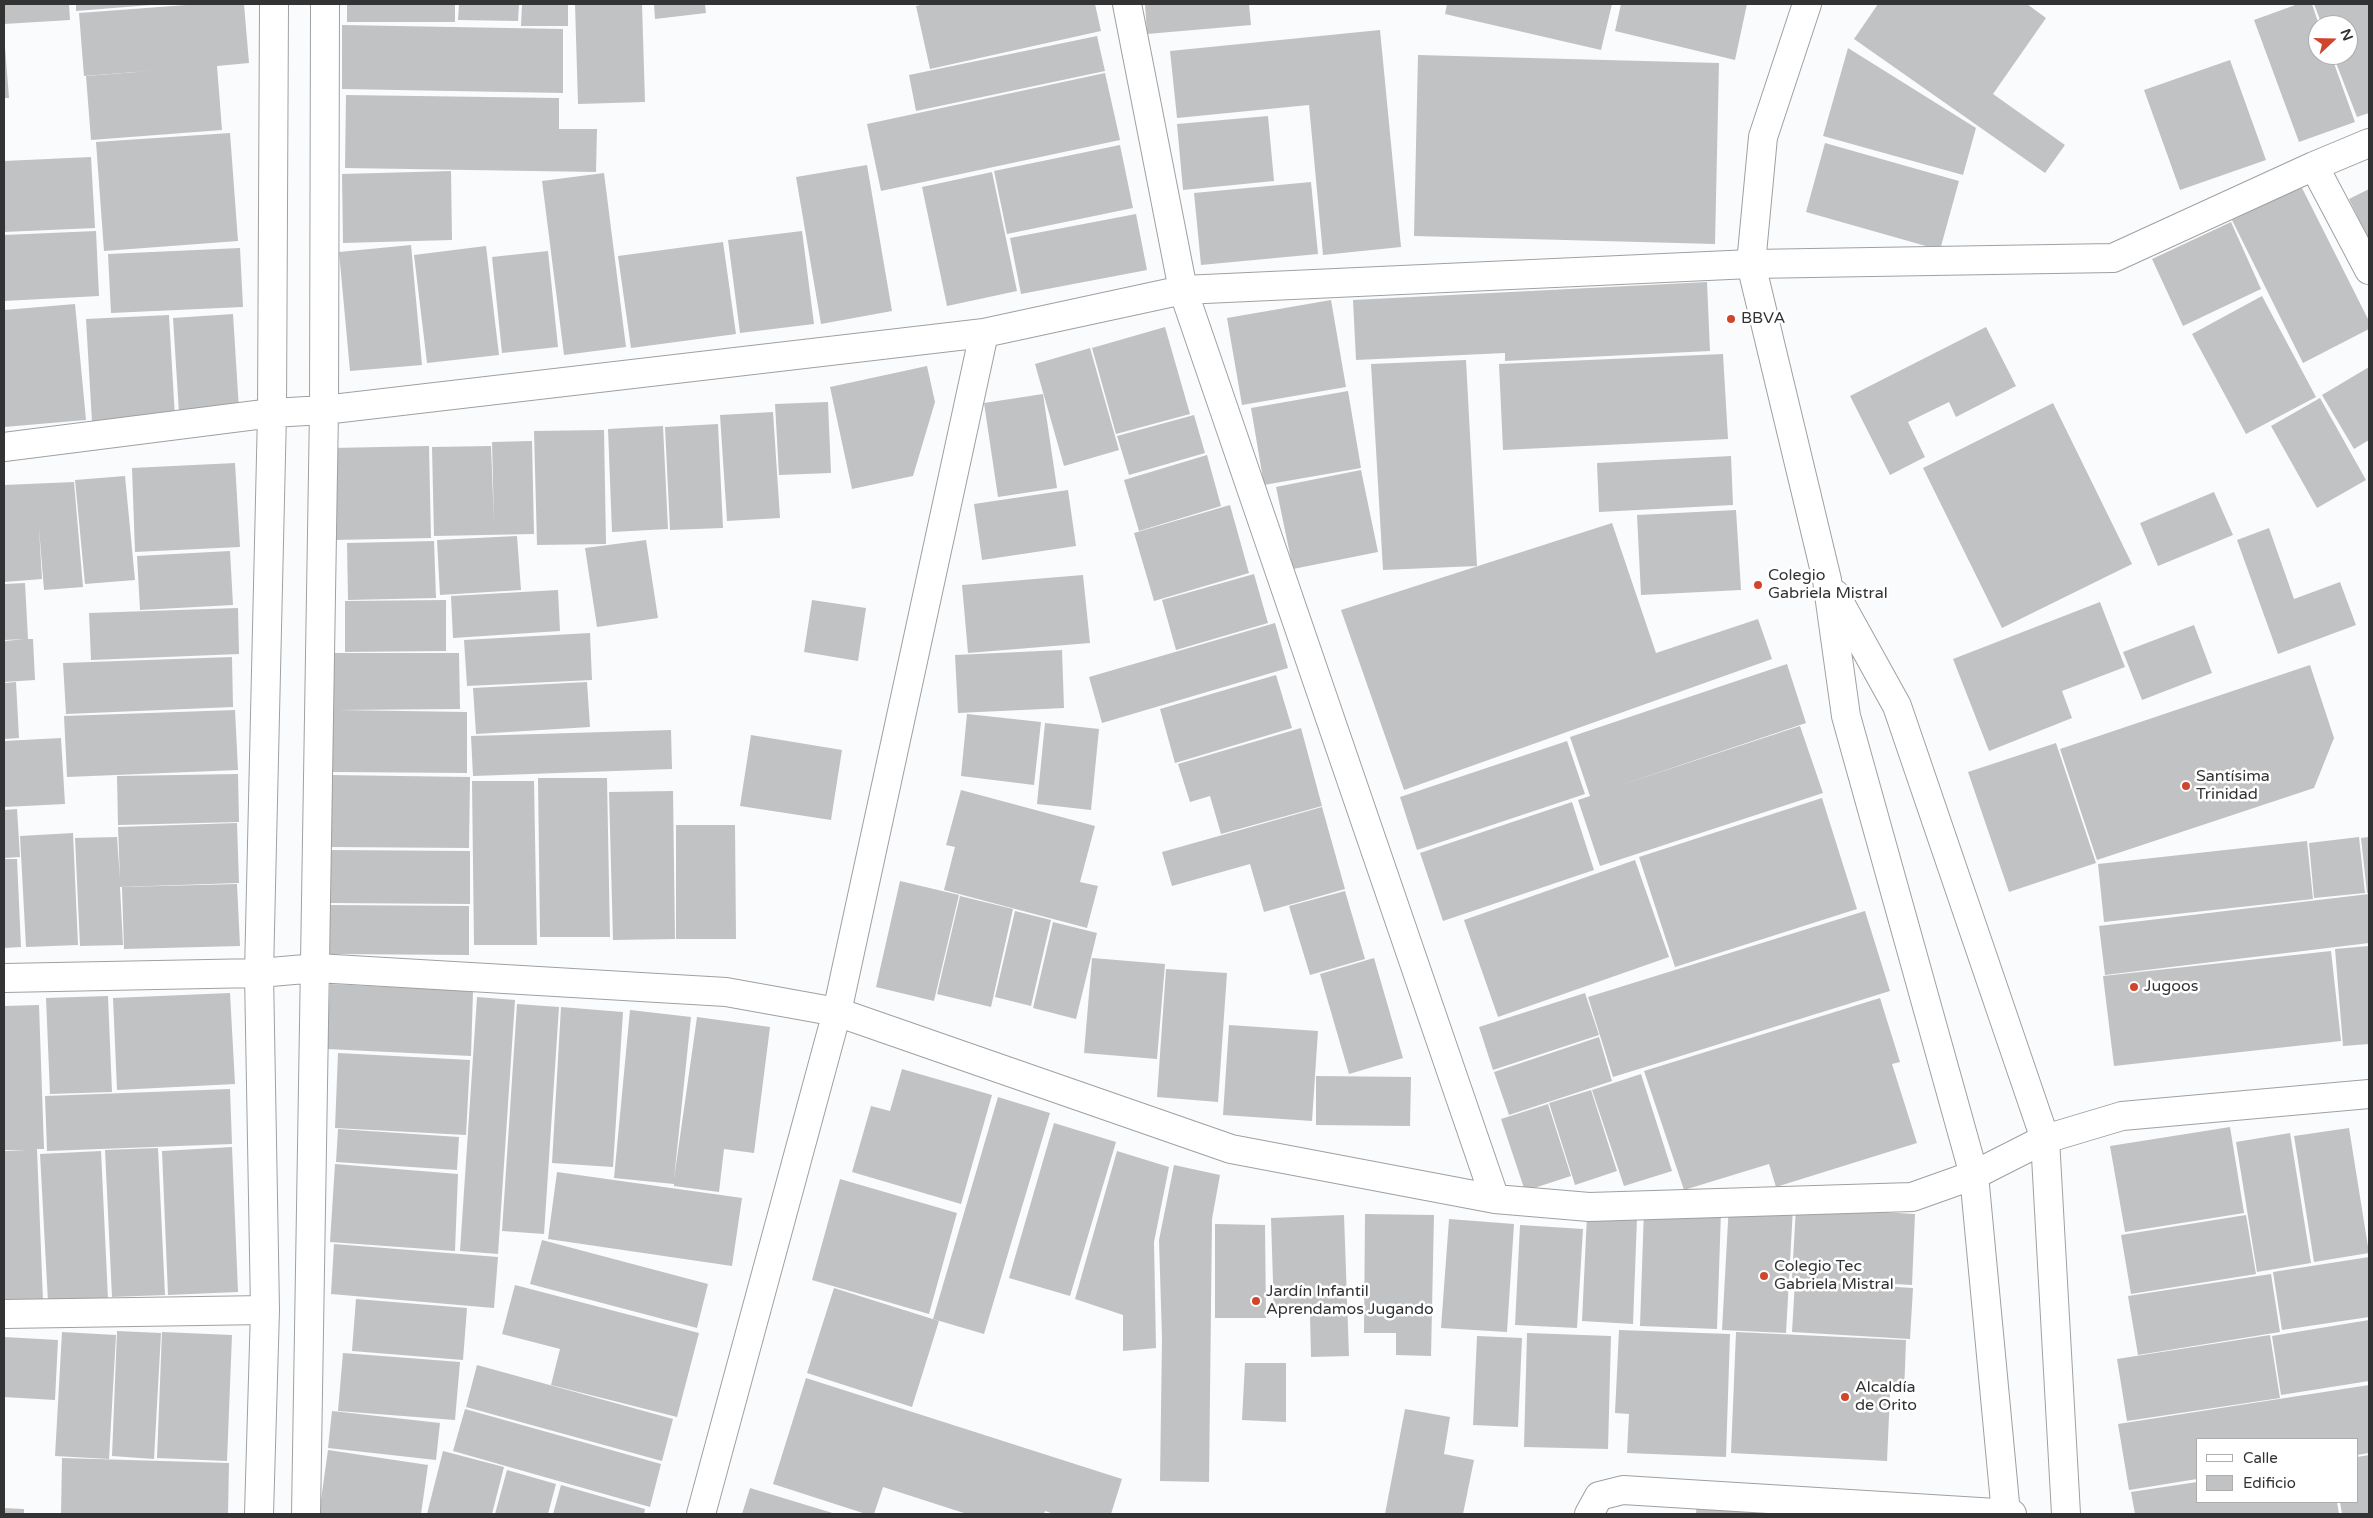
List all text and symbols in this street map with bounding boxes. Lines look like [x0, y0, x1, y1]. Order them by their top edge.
north arrow [2308, 15, 2358, 65]
text: N [2337, 27, 2356, 43]
place label: BBVA [1741, 309, 1785, 329]
marker: BBVA [1725, 313, 1737, 325]
place label: Colegio Gabriela Mistral [1768, 566, 1888, 604]
marker: Colegio Gabriela Mistral [1752, 579, 1764, 591]
place label: Santísima Trinidad [2196, 767, 2270, 805]
marker: Santísima Trinidad [2180, 780, 2192, 792]
place label: Jugoos [2144, 977, 2198, 997]
marker: Jugoos [2128, 981, 2140, 993]
place label: Colegio Tec Gabriela Mistral [1774, 1257, 1894, 1295]
marker: Colegio Tec Gabriela Mistral [1758, 1270, 1770, 1282]
place label: Jardín Infantil Aprendamos Jugando [1266, 1282, 1434, 1320]
marker: Jardín Infantil Aprendamos Jugando [1250, 1295, 1262, 1307]
place label: Alcaldía de Orito [1855, 1378, 1917, 1416]
marker: Alcaldía de Orito [1839, 1391, 1851, 1403]
legend [2196, 1438, 2358, 1503]
text: Calle [2243, 1449, 2278, 1467]
text: Edificio [2243, 1474, 2296, 1492]

